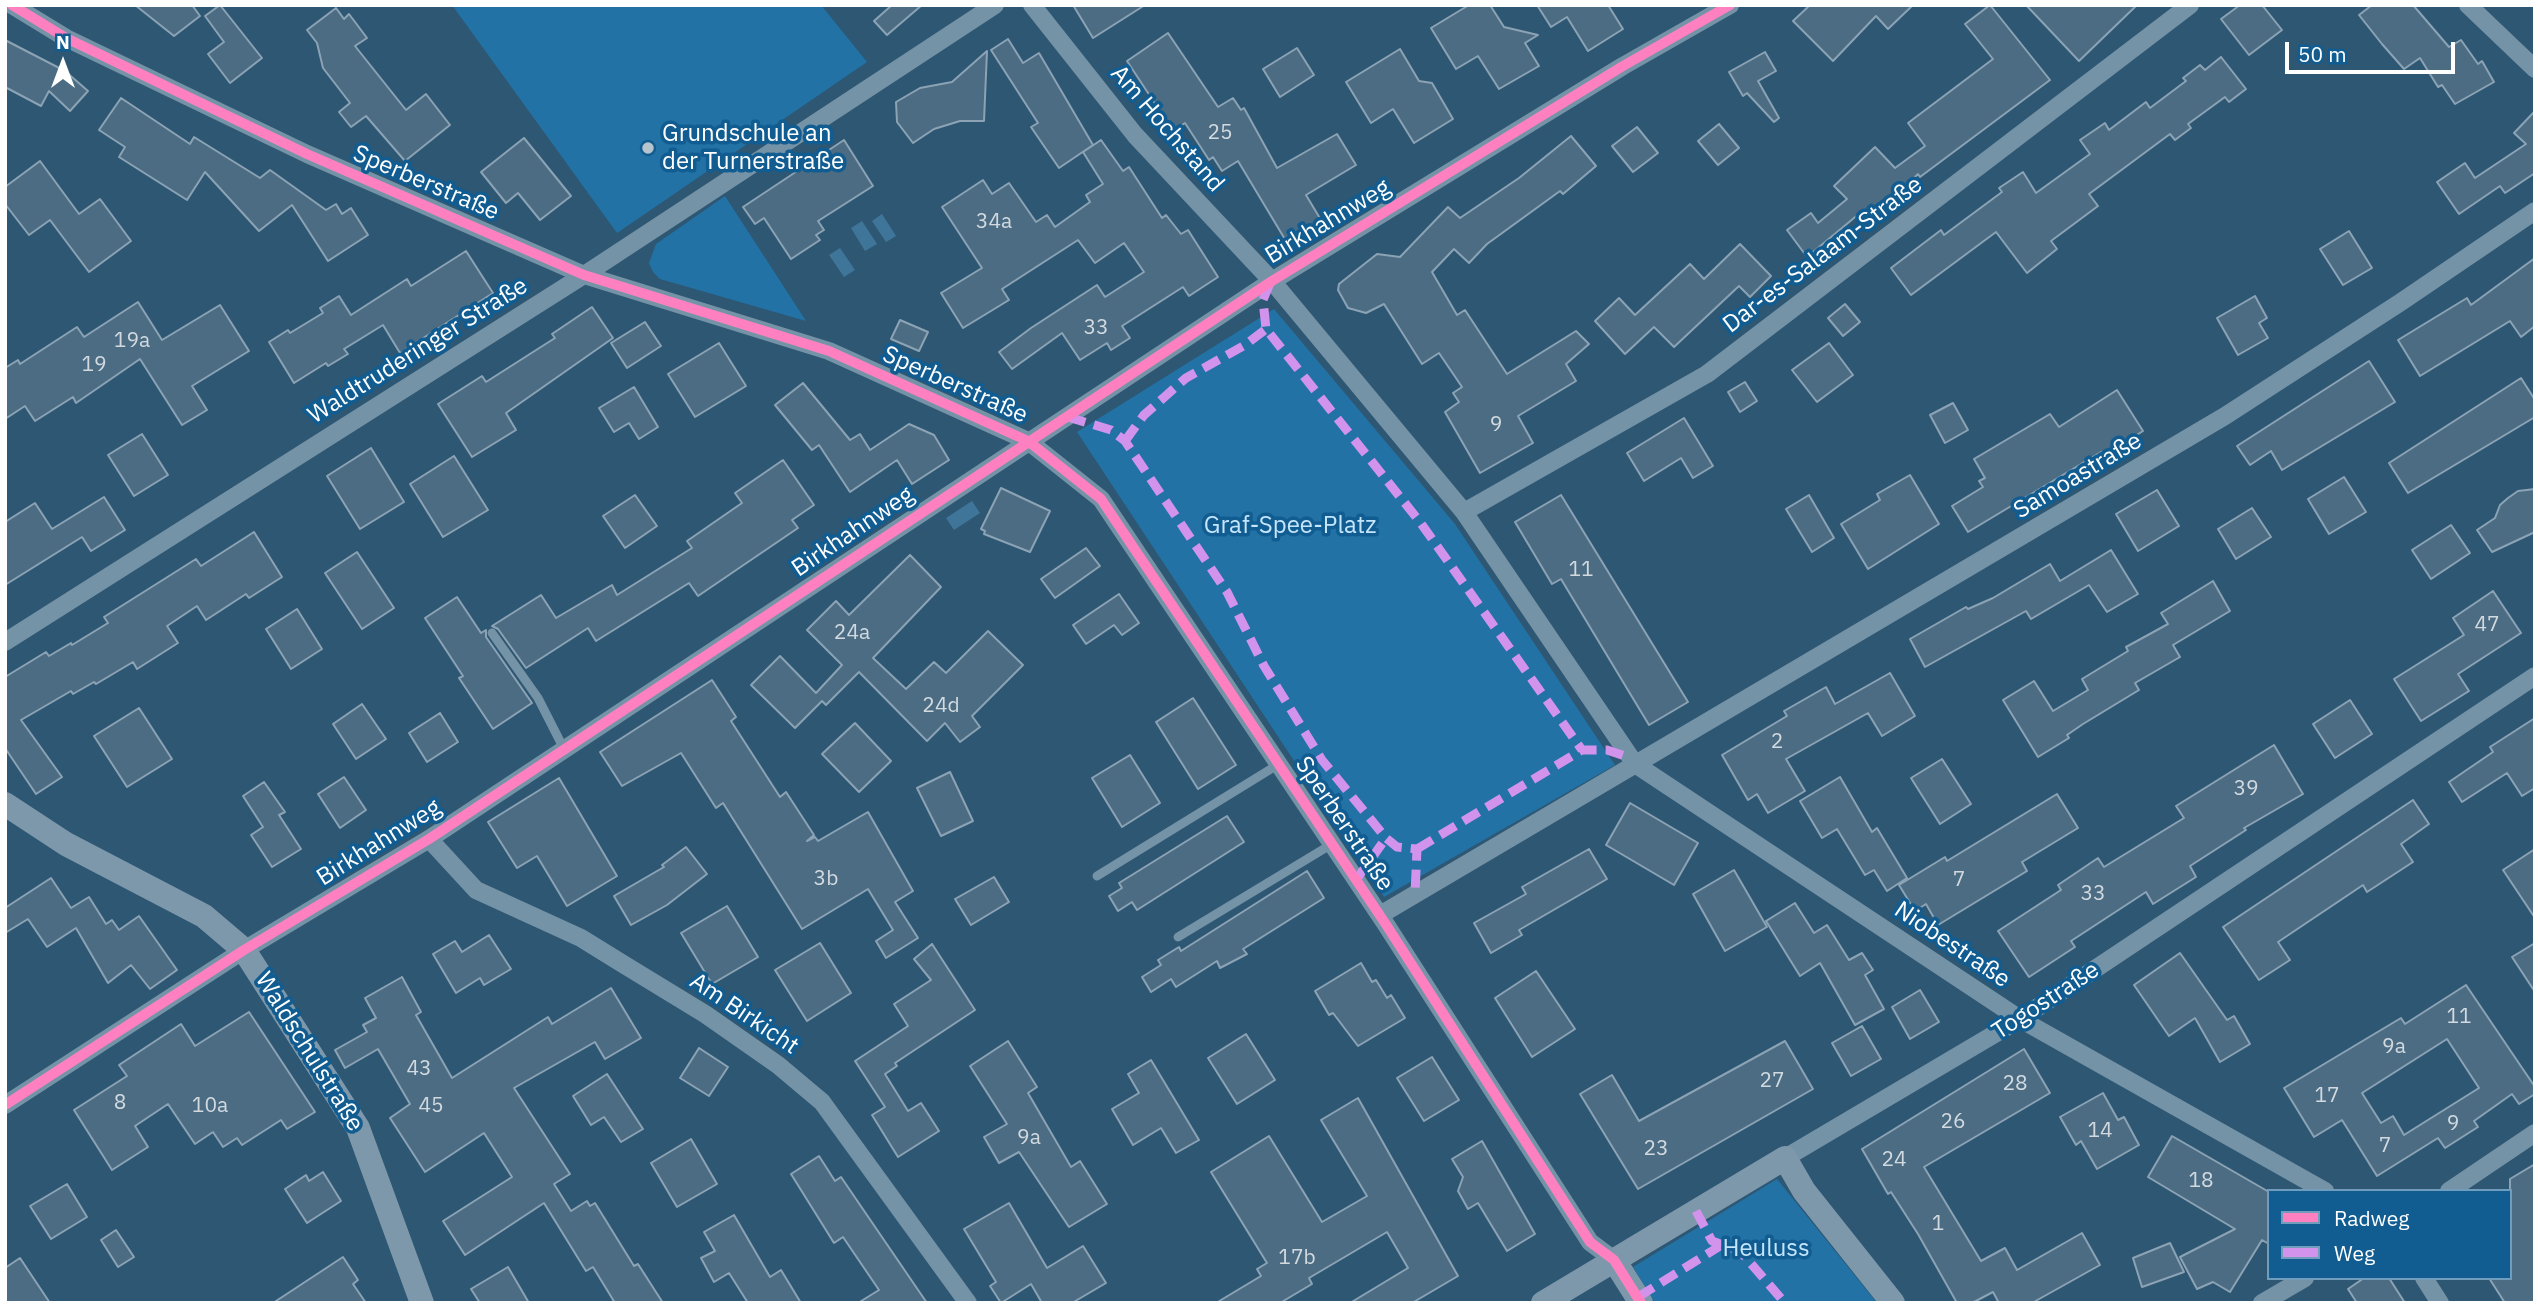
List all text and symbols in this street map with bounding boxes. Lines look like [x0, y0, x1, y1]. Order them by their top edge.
north arrow [28, 28, 98, 98]
scale bar [2288, 28, 2458, 72]
text: N [56, 30, 70, 54]
text: 50 m [2298, 40, 2347, 68]
street label: Am Hochstand [1104, 60, 1230, 198]
place label: Grundschule an der Turnerstraße [662, 120, 844, 176]
house number: 25 [1207, 120, 1233, 146]
street label: Sperberstraße [349, 139, 503, 227]
marker: Grundschule an der Turnerstraße [640, 140, 656, 156]
street label: Dar-es-Salaam-Straße [1718, 171, 1928, 339]
street label: Birkhahnweg [1260, 173, 1396, 271]
house number: 34a [976, 209, 1012, 235]
street label: Waldtruderinger Straße [303, 272, 533, 430]
house number: 33 [1083, 315, 1109, 341]
house number: 19a [114, 328, 150, 354]
street label: Sperberstraße [878, 340, 1032, 430]
house number: 19 [81, 352, 107, 378]
house number: 9 [1490, 412, 1502, 438]
street label: Samoastraße [2009, 427, 2147, 525]
street label: Birkhahnweg [787, 481, 919, 583]
park label: Graf-Spee-Platz [1204, 512, 1376, 540]
house number: 11 [1568, 557, 1594, 583]
house number: 47 [2474, 612, 2500, 638]
house number: 24a [834, 620, 870, 646]
house number: 24d [922, 693, 960, 719]
house number: 2 [1771, 729, 1783, 755]
street label: Sperberstraße [1289, 751, 1399, 897]
house number: 39 [2233, 776, 2259, 802]
street label: Birkhahnweg [312, 793, 446, 893]
house number: 3b [814, 866, 838, 892]
house number: 7 [1953, 867, 1965, 893]
house number: 33 [2080, 881, 2106, 907]
street label: Niobestraße [1889, 896, 2015, 994]
street label: Togostraße [1987, 956, 2105, 1046]
street label: Waldschulstraße [249, 967, 369, 1137]
street label: Am Birkicht [684, 967, 804, 1061]
house number: 11 [2446, 1004, 2472, 1030]
house number: 9a [2382, 1034, 2406, 1060]
house number: 43 [406, 1056, 432, 1082]
house number: 27 [1759, 1068, 1785, 1094]
house number: 28 [2002, 1071, 2028, 1097]
house number: 17 [2314, 1083, 2340, 1109]
house number: 8 [114, 1090, 126, 1116]
house number: 10a [192, 1093, 228, 1119]
house number: 45 [418, 1093, 444, 1119]
house number: 26 [1940, 1109, 1966, 1135]
house number: 9 [2447, 1111, 2459, 1137]
house number: 14 [2087, 1118, 2113, 1144]
house number: 9a [1017, 1125, 1041, 1151]
house number: 7 [2379, 1133, 2391, 1159]
house number: 23 [1643, 1136, 1669, 1162]
house number: 24 [1881, 1147, 1907, 1173]
house number: 18 [2188, 1168, 2214, 1194]
legend [2267, 1189, 2512, 1280]
text: Radweg [2334, 1204, 2409, 1232]
house number: 1 [1932, 1211, 1944, 1237]
park label: Heuluss [1722, 1235, 1810, 1263]
text: Weg [2334, 1239, 2375, 1267]
house number: 17b [1278, 1245, 1316, 1271]

